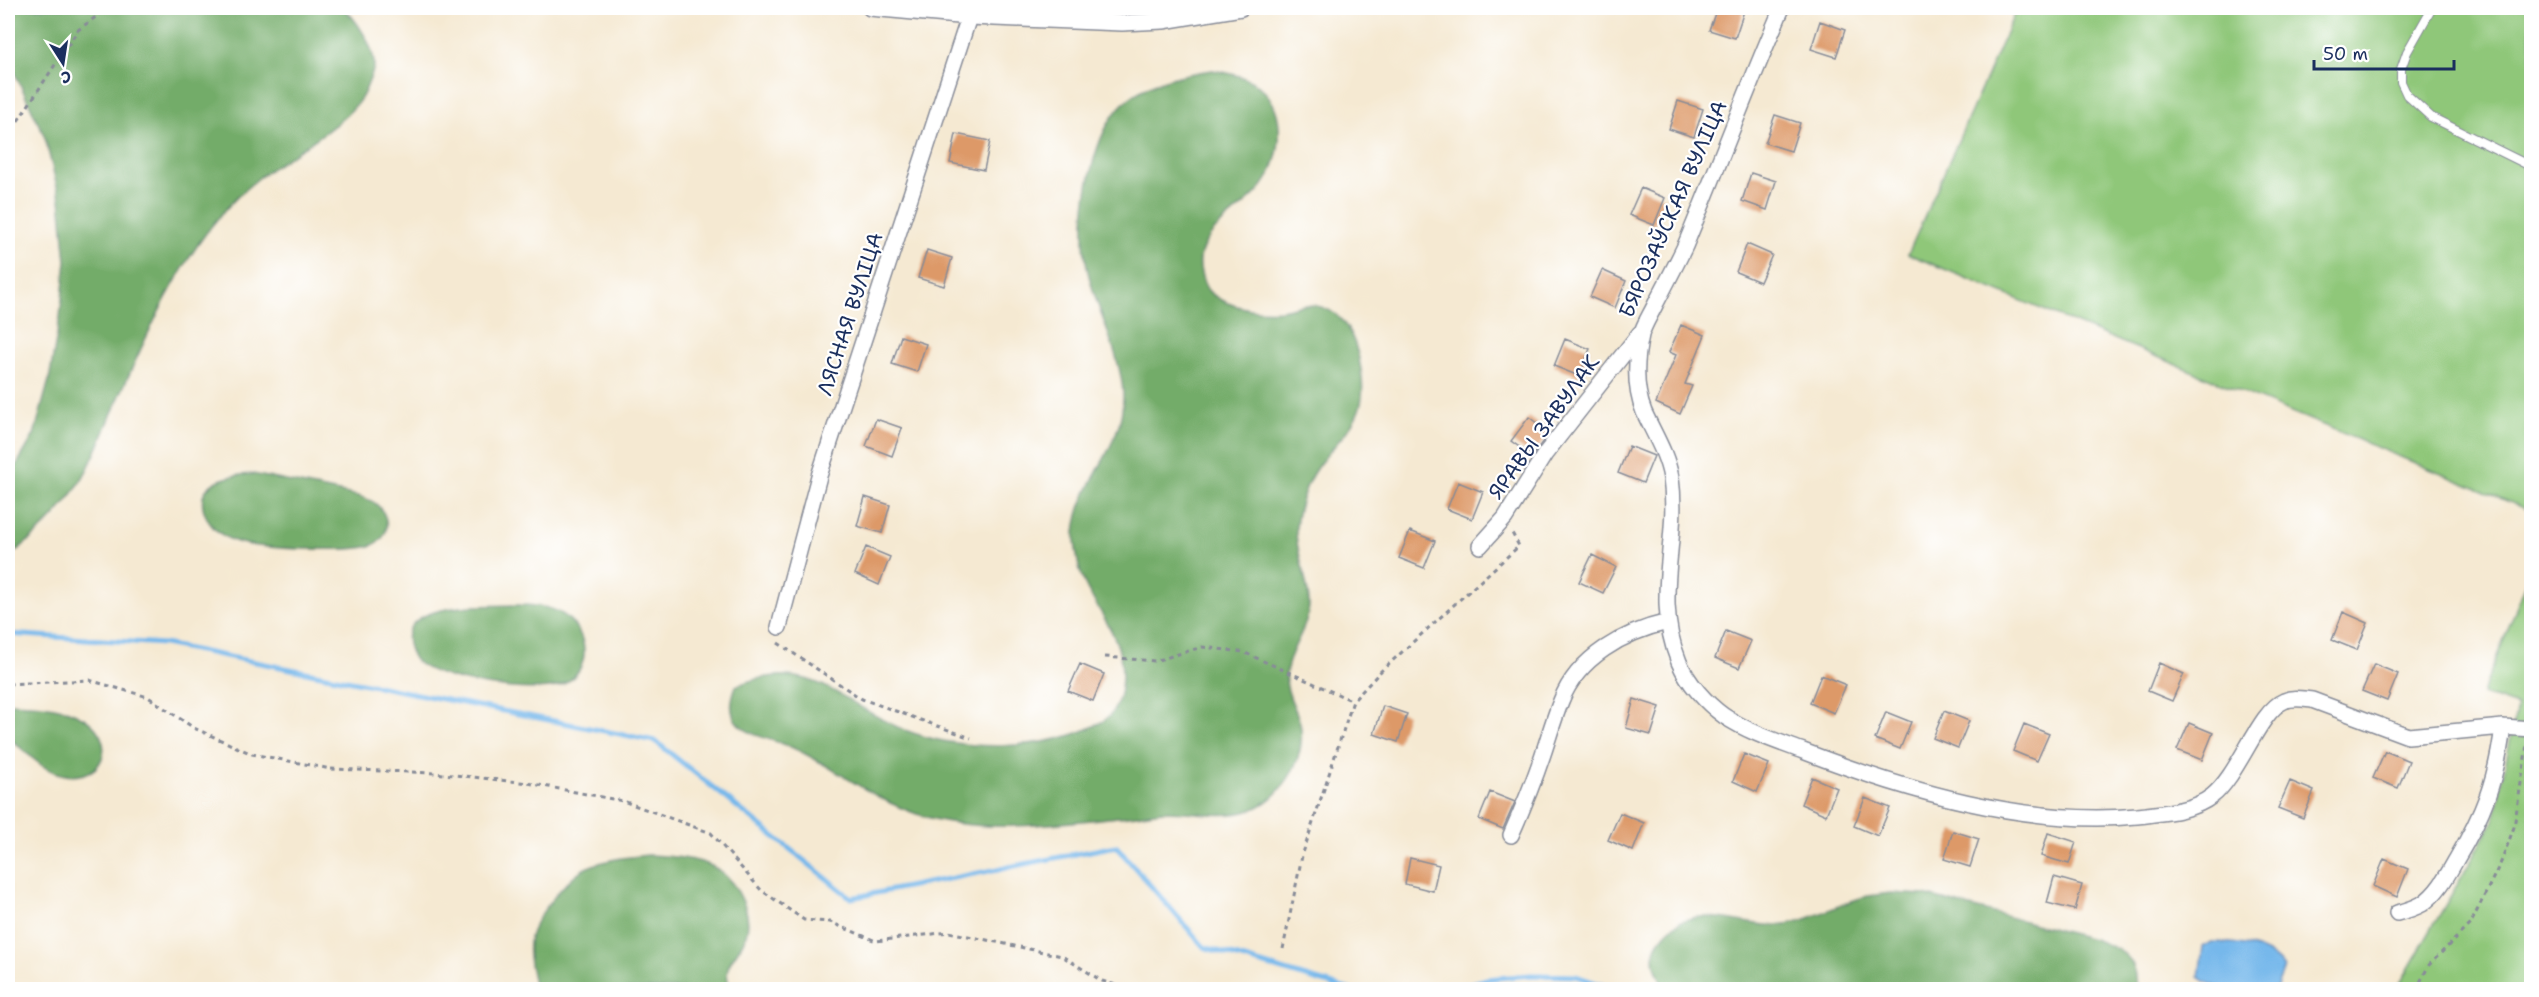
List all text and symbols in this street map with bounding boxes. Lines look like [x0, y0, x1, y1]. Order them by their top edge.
north arrow [33, 33, 93, 93]
scale bar [2314, 33, 2454, 71]
text: 50 m [2323, 42, 2368, 66]
text: С [59, 66, 73, 89]
street label: БЯРОЗАЎСКАЯ ВУЛІЦА [1612, 96, 1734, 322]
street label: ЛЯСНАЯ ВУЛІЦА [810, 229, 890, 399]
street label: ЯРАВЫ ЗАВУЛАК [1482, 349, 1606, 505]

